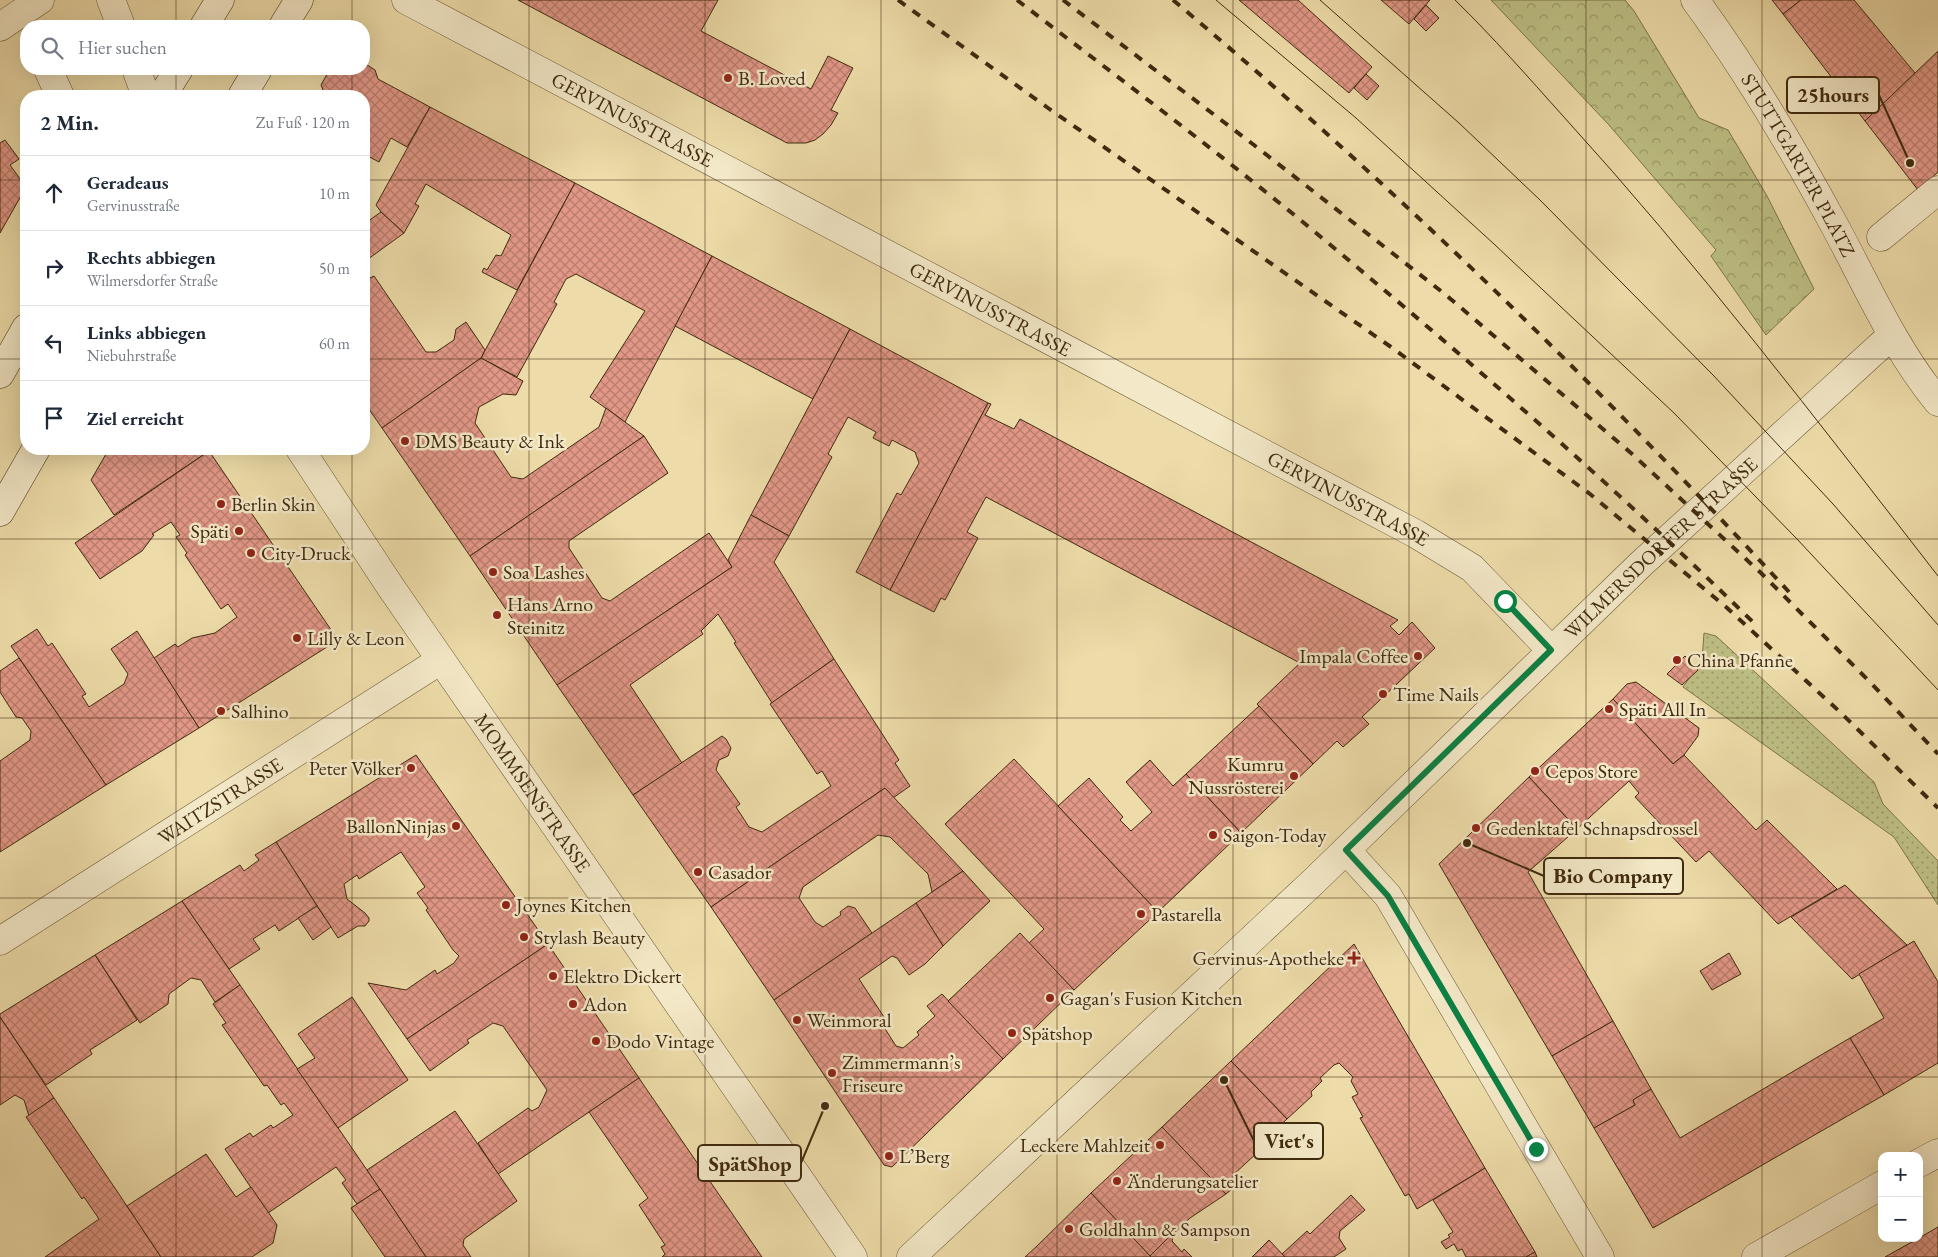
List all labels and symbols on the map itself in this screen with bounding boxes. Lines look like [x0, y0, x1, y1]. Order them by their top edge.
place label: B. Loved [738, 65, 806, 91]
street label: GERVINUSSTRASSE [547, 66, 718, 173]
street label: STUTTGARTER PLATZ [1736, 68, 1862, 261]
marker: B. Loved [722, 72, 734, 84]
callout: 25hours [1787, 77, 1879, 113]
text: 25hours [1797, 81, 1869, 108]
street label: GERVINUSSTRASSE [905, 255, 1076, 362]
place label: DMS Beauty & Ink [415, 428, 565, 454]
marker: DMS Beauty & Ink [399, 435, 411, 447]
street label: GERVINUSSTRASSE [1263, 445, 1434, 552]
street label: WILMERSDORFER STRASSE [1558, 451, 1763, 645]
place label: Berlin Skin [231, 491, 316, 517]
marker: Berlin Skin [215, 498, 227, 510]
place label: Späti [191, 518, 229, 544]
marker: Späti [233, 525, 245, 537]
place label: City-Druck [261, 540, 351, 566]
marker: City-Druck [245, 547, 257, 559]
place label: Soa Lashes [503, 559, 584, 585]
marker: Soa Lashes [487, 566, 499, 578]
route start [1494, 590, 1517, 613]
place label: Hans Arno Steinitz [507, 591, 593, 640]
marker: Hans Arno Steinitz [491, 609, 503, 621]
place label: Lilly & Leon [307, 625, 405, 651]
marker: Lilly & Leon [291, 632, 303, 644]
place label: Impala Coffee [1299, 643, 1408, 669]
place label: China Pfanne [1687, 647, 1793, 673]
marker: Impala Coffee [1412, 650, 1424, 662]
marker: China Pfanne [1671, 654, 1683, 666]
place label: Time Nails [1393, 681, 1479, 707]
marker: Time Nails [1377, 688, 1389, 700]
place label: Späti All In [1619, 696, 1707, 722]
place label: Salhino [231, 698, 289, 724]
marker: Späti All In [1603, 703, 1615, 715]
marker: Salhino [215, 705, 227, 717]
street label: MOMMSENSTRASSE [469, 708, 596, 877]
street label: WAITZSTRASSE [153, 751, 288, 850]
place label: Kumru Nussrösterei [1188, 751, 1284, 800]
place label: Peter Völker [309, 755, 401, 781]
place label: Cepos Store [1545, 758, 1638, 784]
marker: Peter Völker [405, 762, 417, 774]
marker: Cepos Store [1529, 765, 1541, 777]
marker: Kumru Nussrösterei [1288, 770, 1300, 782]
place label: BallonNinjas [346, 813, 446, 839]
place label: Gedenktafel Schnapsdrossel [1486, 815, 1698, 841]
marker: BallonNinjas [450, 820, 462, 832]
place label: Saigon-Today [1223, 822, 1327, 848]
marker: Gedenktafel Schnapsdrossel [1470, 822, 1482, 834]
marker: Saigon-Today [1207, 829, 1219, 841]
callout: Bio Company [1544, 858, 1683, 894]
place label: Casador [708, 859, 772, 885]
text: Bio Company [1553, 862, 1674, 889]
marker: Casador [692, 866, 704, 878]
place label: Joynes Kitchen [514, 892, 632, 918]
marker: Joynes Kitchen [500, 899, 512, 911]
place label: Pastarella [1151, 901, 1222, 927]
marker: Pastarella [1135, 908, 1147, 920]
place label: Stylash Beauty [534, 924, 645, 950]
marker: Stylash Beauty [518, 931, 530, 943]
place label: Gervinus-Apotheke [1193, 945, 1344, 971]
marker: Gervinus-Apotheke [1348, 952, 1360, 964]
place label: Elektro Dickert [563, 963, 682, 989]
marker: Elektro Dickert [547, 970, 559, 982]
place label: Gagan's Fusion Kitchen [1060, 985, 1243, 1011]
place label: Adon [582, 991, 628, 1017]
marker: Gagan's Fusion Kitchen [1044, 992, 1056, 1004]
marker: Adon [567, 998, 579, 1010]
place label: Weinmoral [807, 1007, 892, 1033]
marker: Weinmoral [791, 1014, 803, 1026]
place label: Spätshop [1022, 1020, 1093, 1046]
marker: Spätshop [1006, 1027, 1018, 1039]
place label: Dodo Vintage [606, 1028, 714, 1054]
marker: Dodo Vintage [590, 1035, 602, 1047]
place label: Zimmermann’s Friseure [842, 1049, 961, 1098]
marker: Zimmermann’s Friseure [826, 1067, 838, 1079]
callout: Viet's [1254, 1123, 1323, 1159]
text: Viet's [1264, 1127, 1314, 1154]
place label: Leckere Mahlzeit [1020, 1132, 1151, 1158]
route end [1525, 1138, 1548, 1161]
marker: Leckere Mahlzeit [1154, 1139, 1166, 1151]
place label: L’Berg [899, 1143, 950, 1169]
callout: SpätShop [698, 1145, 801, 1181]
text: SpätShop [708, 1150, 792, 1177]
marker: L’Berg [883, 1150, 895, 1162]
place label: Änderungsatelier [1126, 1168, 1259, 1194]
marker: Änderungsatelier [1111, 1175, 1123, 1187]
place label: Goldhahn & Sampson [1079, 1216, 1251, 1242]
marker: Goldhahn & Sampson [1063, 1223, 1075, 1235]

